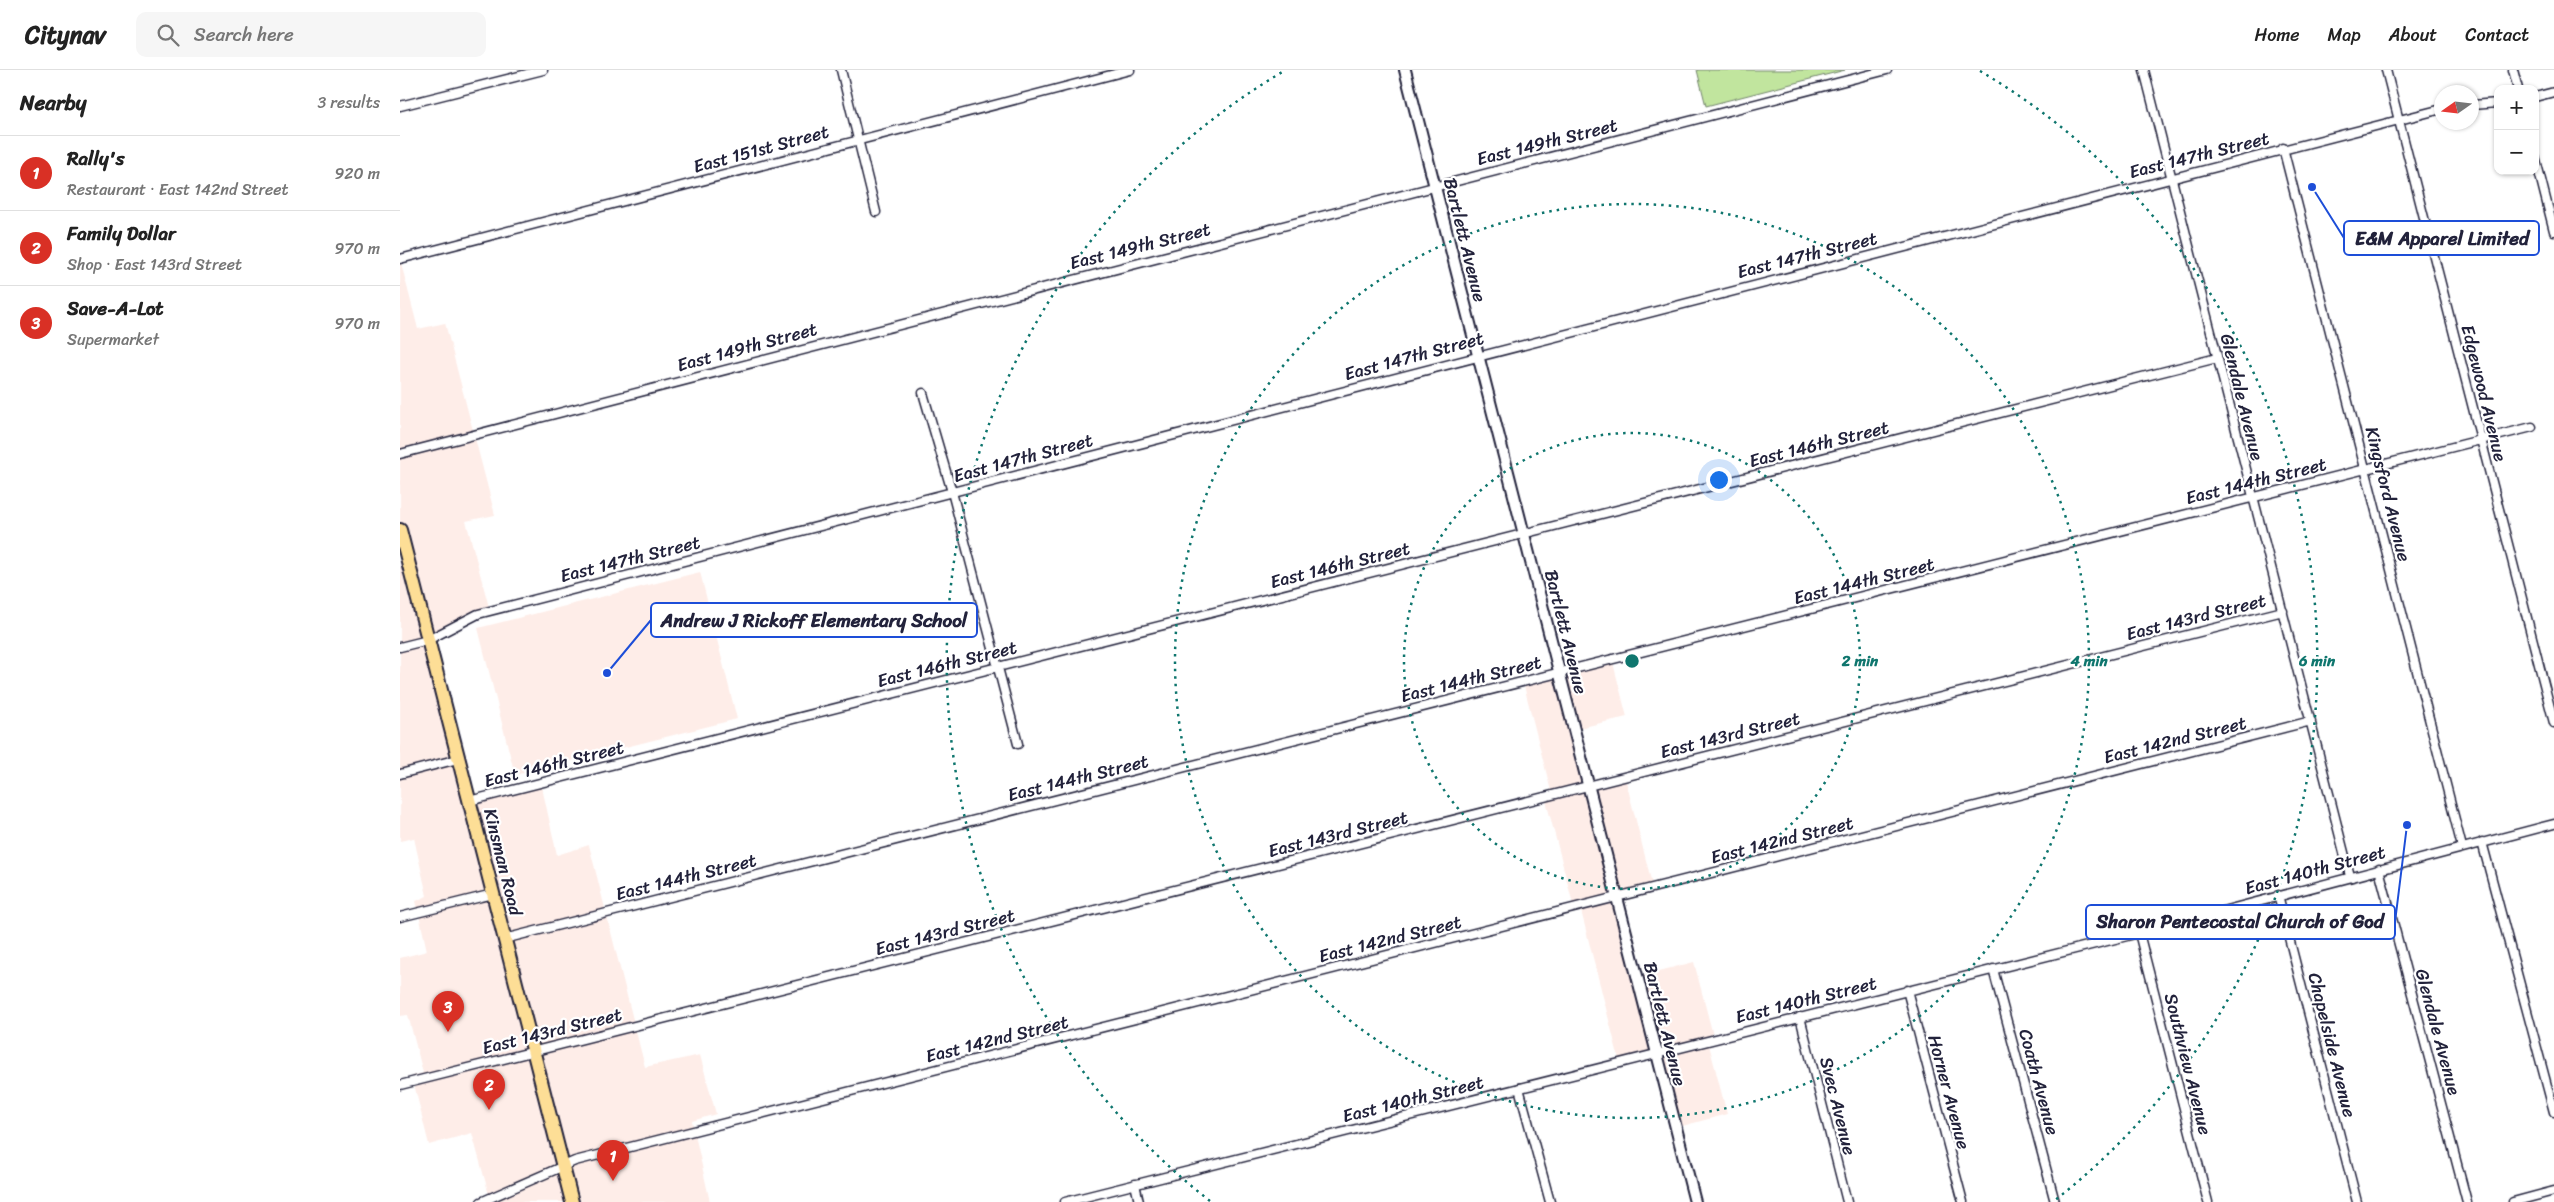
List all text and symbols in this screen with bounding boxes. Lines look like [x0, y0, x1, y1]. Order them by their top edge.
search box [136, 12, 486, 57]
text: Citynav [25, 14, 106, 56]
text: Search here [194, 18, 294, 51]
text: Home [2255, 19, 2300, 51]
text: Map [2328, 19, 2361, 51]
text: About [2389, 19, 2437, 51]
text: Contact [2465, 19, 2529, 51]
icon: search [154, 21, 182, 49]
text: Nearby [20, 84, 86, 122]
north arrow [2434, 85, 2479, 130]
map controls [2494, 85, 2539, 175]
button: + [2494, 85, 2539, 130]
text: 3 results [317, 88, 380, 117]
street label: East 149th Street [1473, 109, 1621, 175]
street label: East 151st Street [690, 116, 832, 182]
street label: East 147th Street [2126, 122, 2273, 188]
button: − [2494, 130, 2539, 175]
text: Rally's [67, 142, 125, 175]
text: 1 [33, 159, 39, 188]
text: 920 m [334, 159, 380, 188]
text: Restaurant · East 142nd Street [67, 175, 289, 204]
street label: Bartlett Avenue [1434, 175, 1496, 305]
street label: East 149th Street [1066, 213, 1214, 279]
text: Family Dollar [67, 217, 176, 250]
callout: E&M Apparel Limited [2344, 221, 2539, 255]
street label: East 147th Street [1734, 222, 1881, 288]
text: E&M Apparel Limited [2355, 222, 2531, 255]
text: 2 [31, 234, 41, 263]
text: 970 m [334, 234, 380, 263]
text: Shop · East 143rd Street [67, 250, 242, 279]
text: Save-A-Lot [67, 292, 164, 325]
text: 3 [32, 309, 40, 338]
text: 970 m [334, 309, 380, 338]
street label: East 149th Street [673, 313, 821, 381]
street label: Edgewood Avenue [2452, 321, 2517, 465]
street label: East 147th Street [1341, 322, 1488, 390]
text: Supermarket [67, 325, 159, 354]
street label: Glendale Avenue [2211, 330, 2273, 464]
street label: East 146th Street [1746, 411, 1893, 477]
street label: Kingsford Avenue [2356, 423, 2420, 565]
street label: East 147th Street [950, 424, 1097, 492]
street label: East 144th Street [2182, 448, 2330, 514]
your location [1706, 467, 1732, 493]
street label: East 147th Street [557, 526, 704, 592]
street label: East 146th Street [1267, 532, 1414, 598]
street label: East 144th Street [1790, 548, 1938, 614]
street label: Bartlett Avenue [1535, 567, 1597, 697]
street label: East 143rd Street [2123, 584, 2269, 650]
callout: Andrew J Rickoff Elementary School [651, 603, 977, 637]
text: Andrew J Rickoff Elementary School [660, 604, 968, 637]
street label: East 146th Street [874, 631, 1021, 697]
street label: East 144th Street [1397, 646, 1545, 712]
text: 2 min [1841, 648, 1879, 674]
text: 4 min [2069, 648, 2108, 674]
text: 6 min [2298, 648, 2336, 674]
centre of rings [1623, 652, 1641, 670]
street label: East 143rd Street [1657, 702, 1803, 768]
street label: East 142nd Street [2100, 707, 2250, 773]
street label: East 146th Street [481, 731, 628, 797]
street label: East 144th Street [1004, 745, 1152, 811]
street label: East 143rd Street [1265, 801, 1411, 867]
street label: Kinsman Road [474, 805, 532, 920]
street label: East 142nd Street [1707, 807, 1857, 873]
street label: East 140th Street [2241, 836, 2389, 904]
street label: East 144th Street [612, 844, 760, 910]
street label: East 143rd Street [872, 899, 1018, 965]
callout: Sharon Pentecostal Church of God [2086, 905, 2395, 939]
text: Sharon Pentecostal Church of God [2095, 905, 2386, 938]
street label: East 142nd Street [1315, 906, 1465, 972]
street label: Bartlett Avenue [1634, 959, 1696, 1089]
street label: Glendale Avenue [2406, 965, 2470, 1099]
street label: East 140th Street [1732, 967, 1880, 1033]
street label: Chapelside Avenue [2299, 969, 2365, 1121]
street label: Southview Avenue [2155, 990, 2221, 1138]
pin: 3 [432, 991, 464, 1032]
street label: East 143rd Street [479, 998, 625, 1064]
street label: East 142nd Street [922, 1006, 1072, 1072]
street label: Coath Avenue [2009, 1025, 2069, 1139]
street label: Horner Avenue [1918, 1031, 1980, 1153]
street label: Svec Avenue [1810, 1053, 1866, 1159]
street label: East 140th Street [1339, 1066, 1487, 1132]
pin: 2 [473, 1069, 505, 1110]
pin: 1 [597, 1140, 629, 1181]

